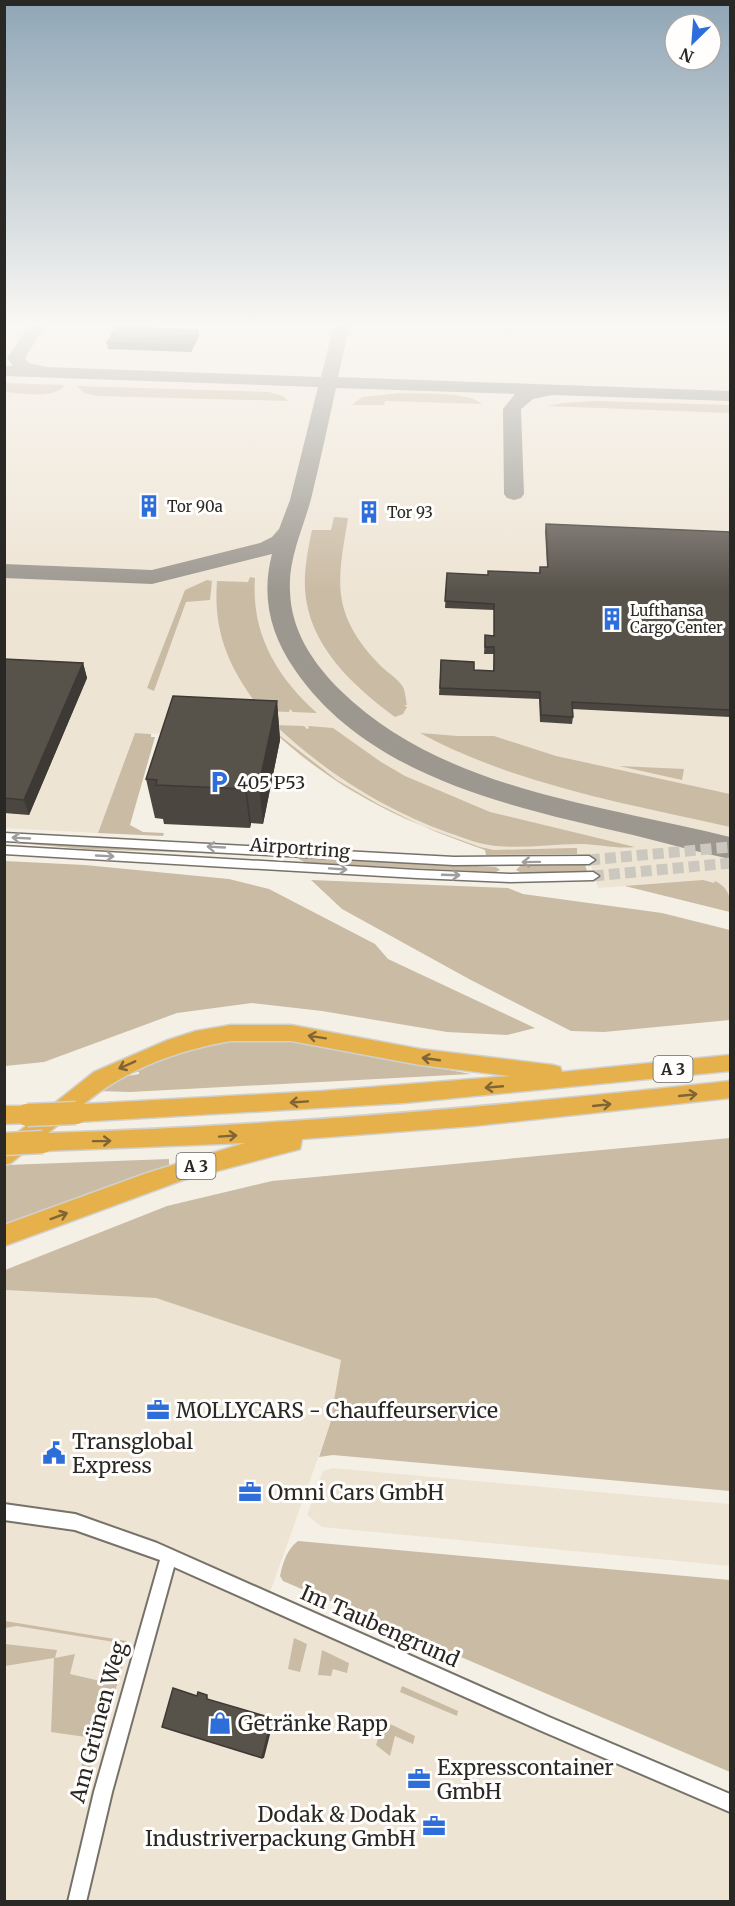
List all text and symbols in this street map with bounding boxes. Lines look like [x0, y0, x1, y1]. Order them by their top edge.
north arrow [663, 12, 723, 72]
text: N [676, 44, 697, 67]
building icon: Tor 90a [136, 493, 162, 519]
place label: Tor 90a [167, 497, 223, 516]
building icon: Tor 93 [356, 499, 382, 525]
place label: Tor 93 [387, 503, 433, 522]
place label: Lufthansa Cargo Center [630, 601, 723, 637]
building icon: Lufthansa Cargo Center [599, 606, 625, 632]
parking icon: 405 P53 [206, 769, 232, 795]
place label: 405 P53 [237, 771, 305, 794]
one-way arrow [11, 832, 31, 843]
street label: Airportring [248, 833, 351, 863]
one-way arrow [206, 842, 226, 853]
one-way arrow [94, 850, 114, 861]
one-way arrow [521, 856, 541, 868]
one-way arrow [327, 864, 347, 875]
one-way arrow [440, 870, 460, 881]
one-way arrow [307, 1031, 327, 1042]
one-way arrow [422, 1053, 441, 1064]
road number: A 3 [654, 1056, 692, 1082]
one-way arrow [119, 1060, 137, 1071]
one-way arrow [484, 1082, 504, 1093]
one-way arrow [678, 1089, 697, 1100]
one-way arrow [290, 1097, 310, 1108]
one-way arrow [592, 1099, 612, 1110]
one-way arrow [217, 1130, 237, 1141]
one-way arrow [91, 1135, 111, 1147]
road number: A 3 [176, 1153, 216, 1179]
one-way arrow [50, 1210, 68, 1221]
office icon: MOLLYCARS - Chauffeurservice [145, 1397, 171, 1423]
place label: MOLLYCARS - Chauffeurservice [176, 1397, 498, 1424]
place label: Transglobal Express [72, 1428, 194, 1479]
public building icon: Transglobal Express [41, 1440, 67, 1466]
office icon: Omni Cars GmbH [237, 1479, 263, 1505]
place label: Omni Cars GmbH [268, 1479, 444, 1506]
street label: Im Taubengrund [296, 1579, 464, 1673]
street label: Am Grünen Weg [63, 1638, 133, 1806]
shop icon: Getränke Rapp [207, 1710, 233, 1736]
place label: Getränke Rapp [238, 1710, 388, 1737]
place label: Expresscontainer GmbH [437, 1754, 614, 1805]
office icon: Expresscontainer GmbH [406, 1766, 432, 1792]
place label: Dodak & Dodak Industriverpackung GmbH [145, 1801, 417, 1852]
office icon: Dodak & Dodak Industriverpackung GmbH [421, 1813, 447, 1839]

